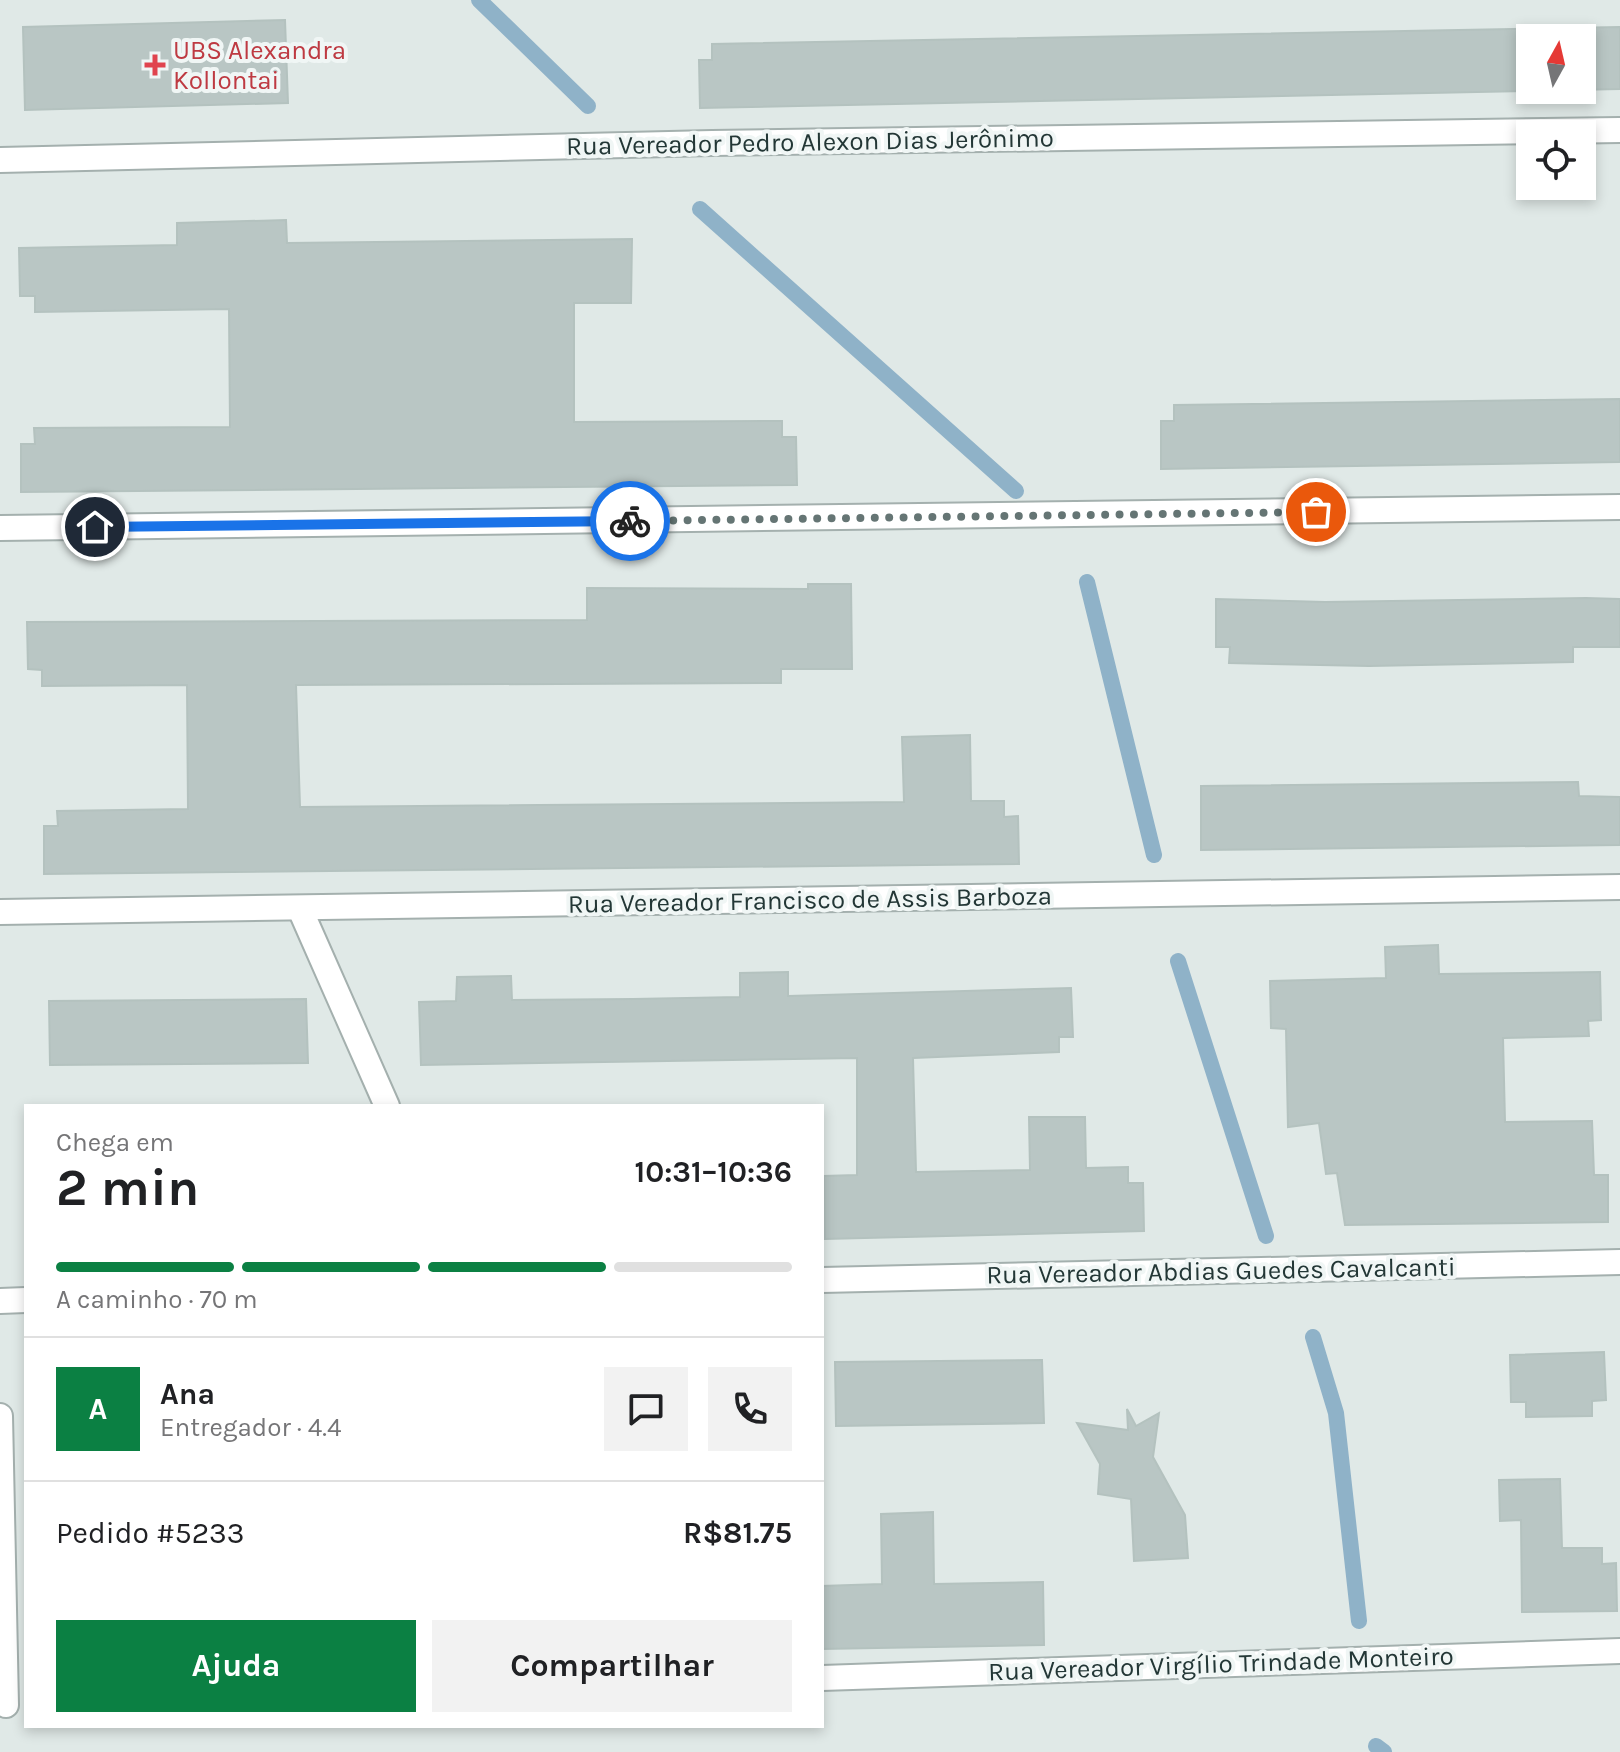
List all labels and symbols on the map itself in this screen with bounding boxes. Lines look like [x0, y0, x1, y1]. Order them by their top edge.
north arrow [1516, 24, 1596, 104]
place label: UBS Alexandra Kollontai [173, 35, 346, 96]
marker: UBS Alexandra Kollontai [144, 54, 166, 76]
street label: Rua Vereador Pedro Alexon Dias Jerônimo [566, 122, 1054, 162]
pin [1282, 478, 1350, 546]
courier [590, 481, 670, 561]
pin [61, 493, 129, 561]
street label: Rua Vereador Francisco de Assis Barboza [568, 880, 1052, 920]
street label: Rua Vereador Abdias Guedes Cavalcanti [986, 1251, 1456, 1291]
street label: Rua Vereador Virgílio Trindade Monteiro [988, 1640, 1454, 1688]

